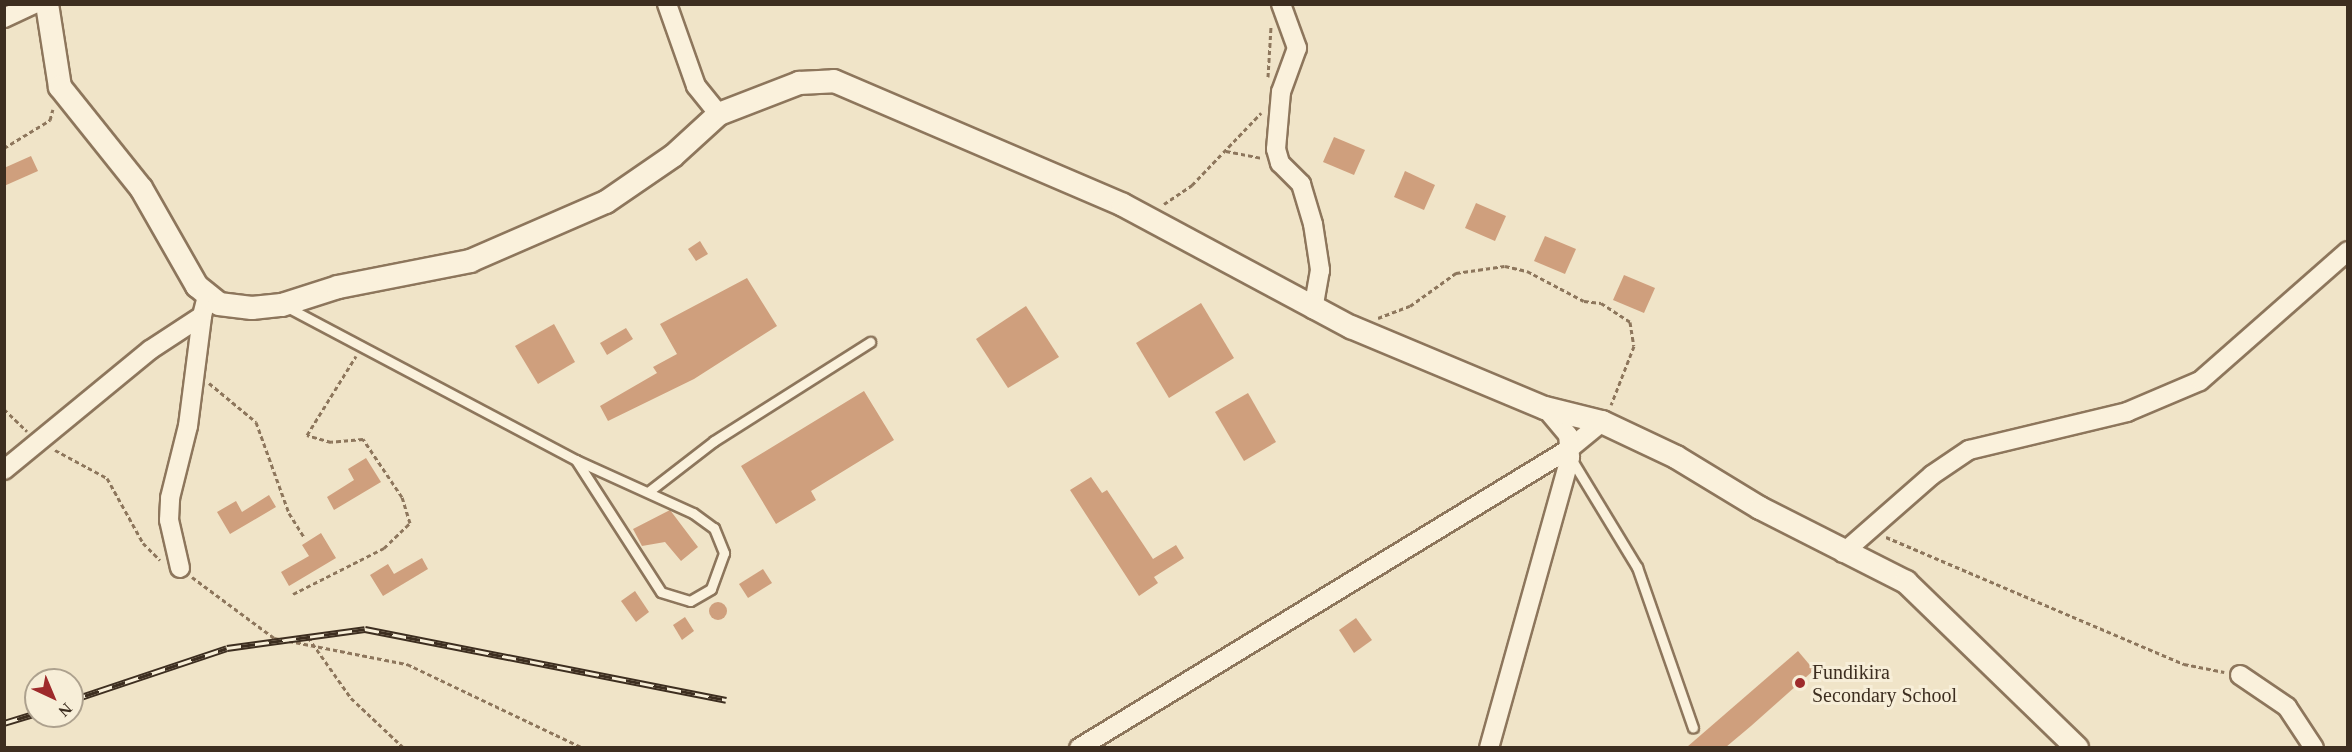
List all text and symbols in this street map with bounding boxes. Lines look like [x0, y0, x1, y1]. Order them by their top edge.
place label: Fundikira Secondary School [1812, 660, 1957, 707]
north arrow [24, 668, 84, 728]
marker: Fundikira Secondary School [1793, 676, 1807, 690]
text: N [55, 700, 76, 720]

